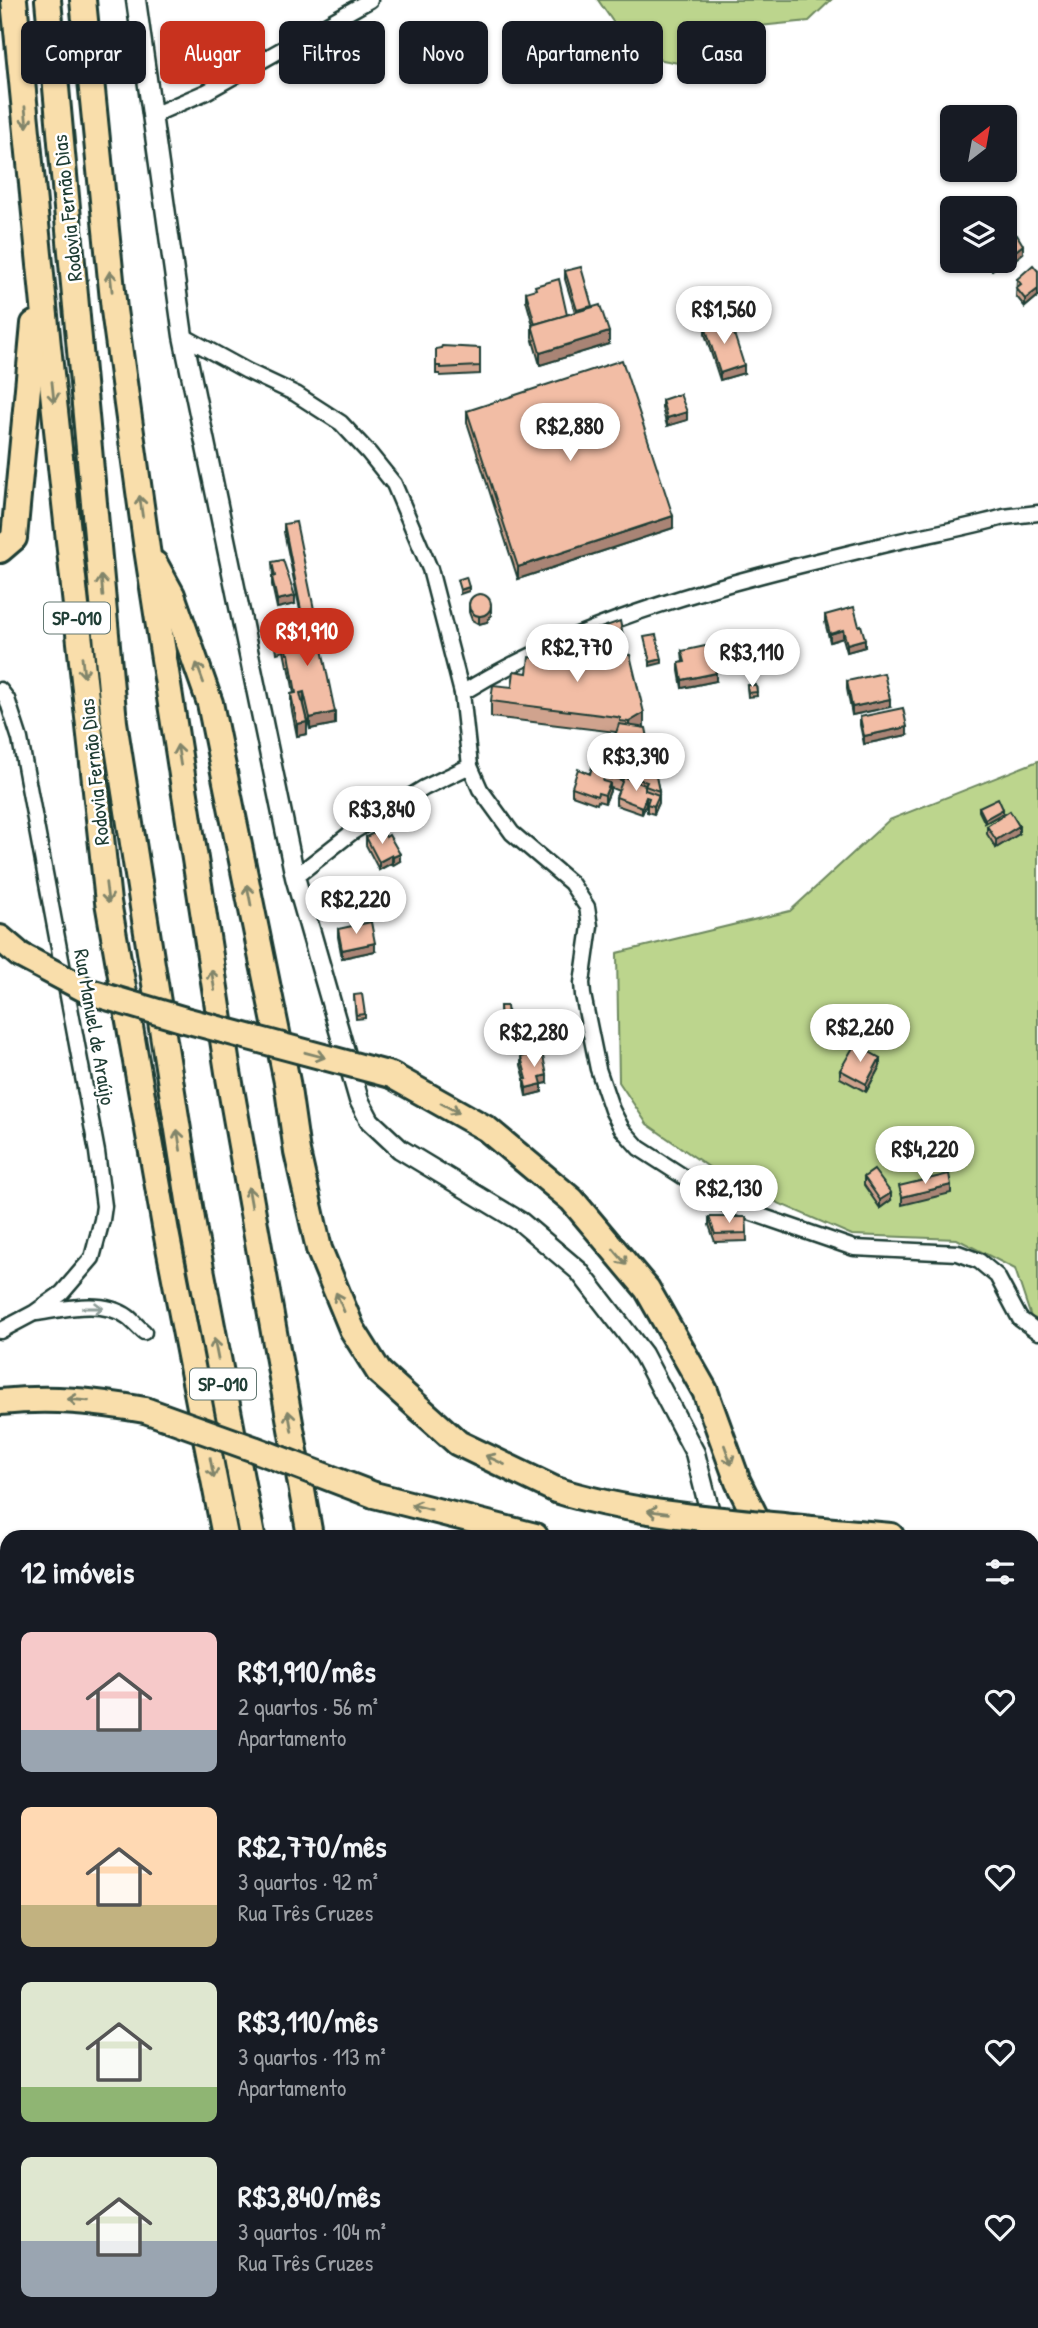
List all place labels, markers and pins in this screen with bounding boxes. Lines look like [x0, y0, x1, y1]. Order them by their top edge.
pin: R$1,560 [659, 286, 789, 346]
pin: R$2,880 [505, 404, 635, 463]
pin: R$1,910 [242, 608, 372, 668]
pin: R$2,770 [512, 624, 642, 684]
pin: R$3,110 [687, 630, 817, 689]
pin: R$3,390 [571, 734, 701, 793]
pin: R$3,840 [317, 786, 447, 846]
pin: R$2,220 [291, 876, 421, 936]
pin: R$2,260 [795, 1004, 925, 1064]
pin: R$2,280 [469, 1010, 599, 1069]
pin: R$4,220 [860, 1126, 990, 1186]
pin: R$2,130 [664, 1166, 794, 1225]

